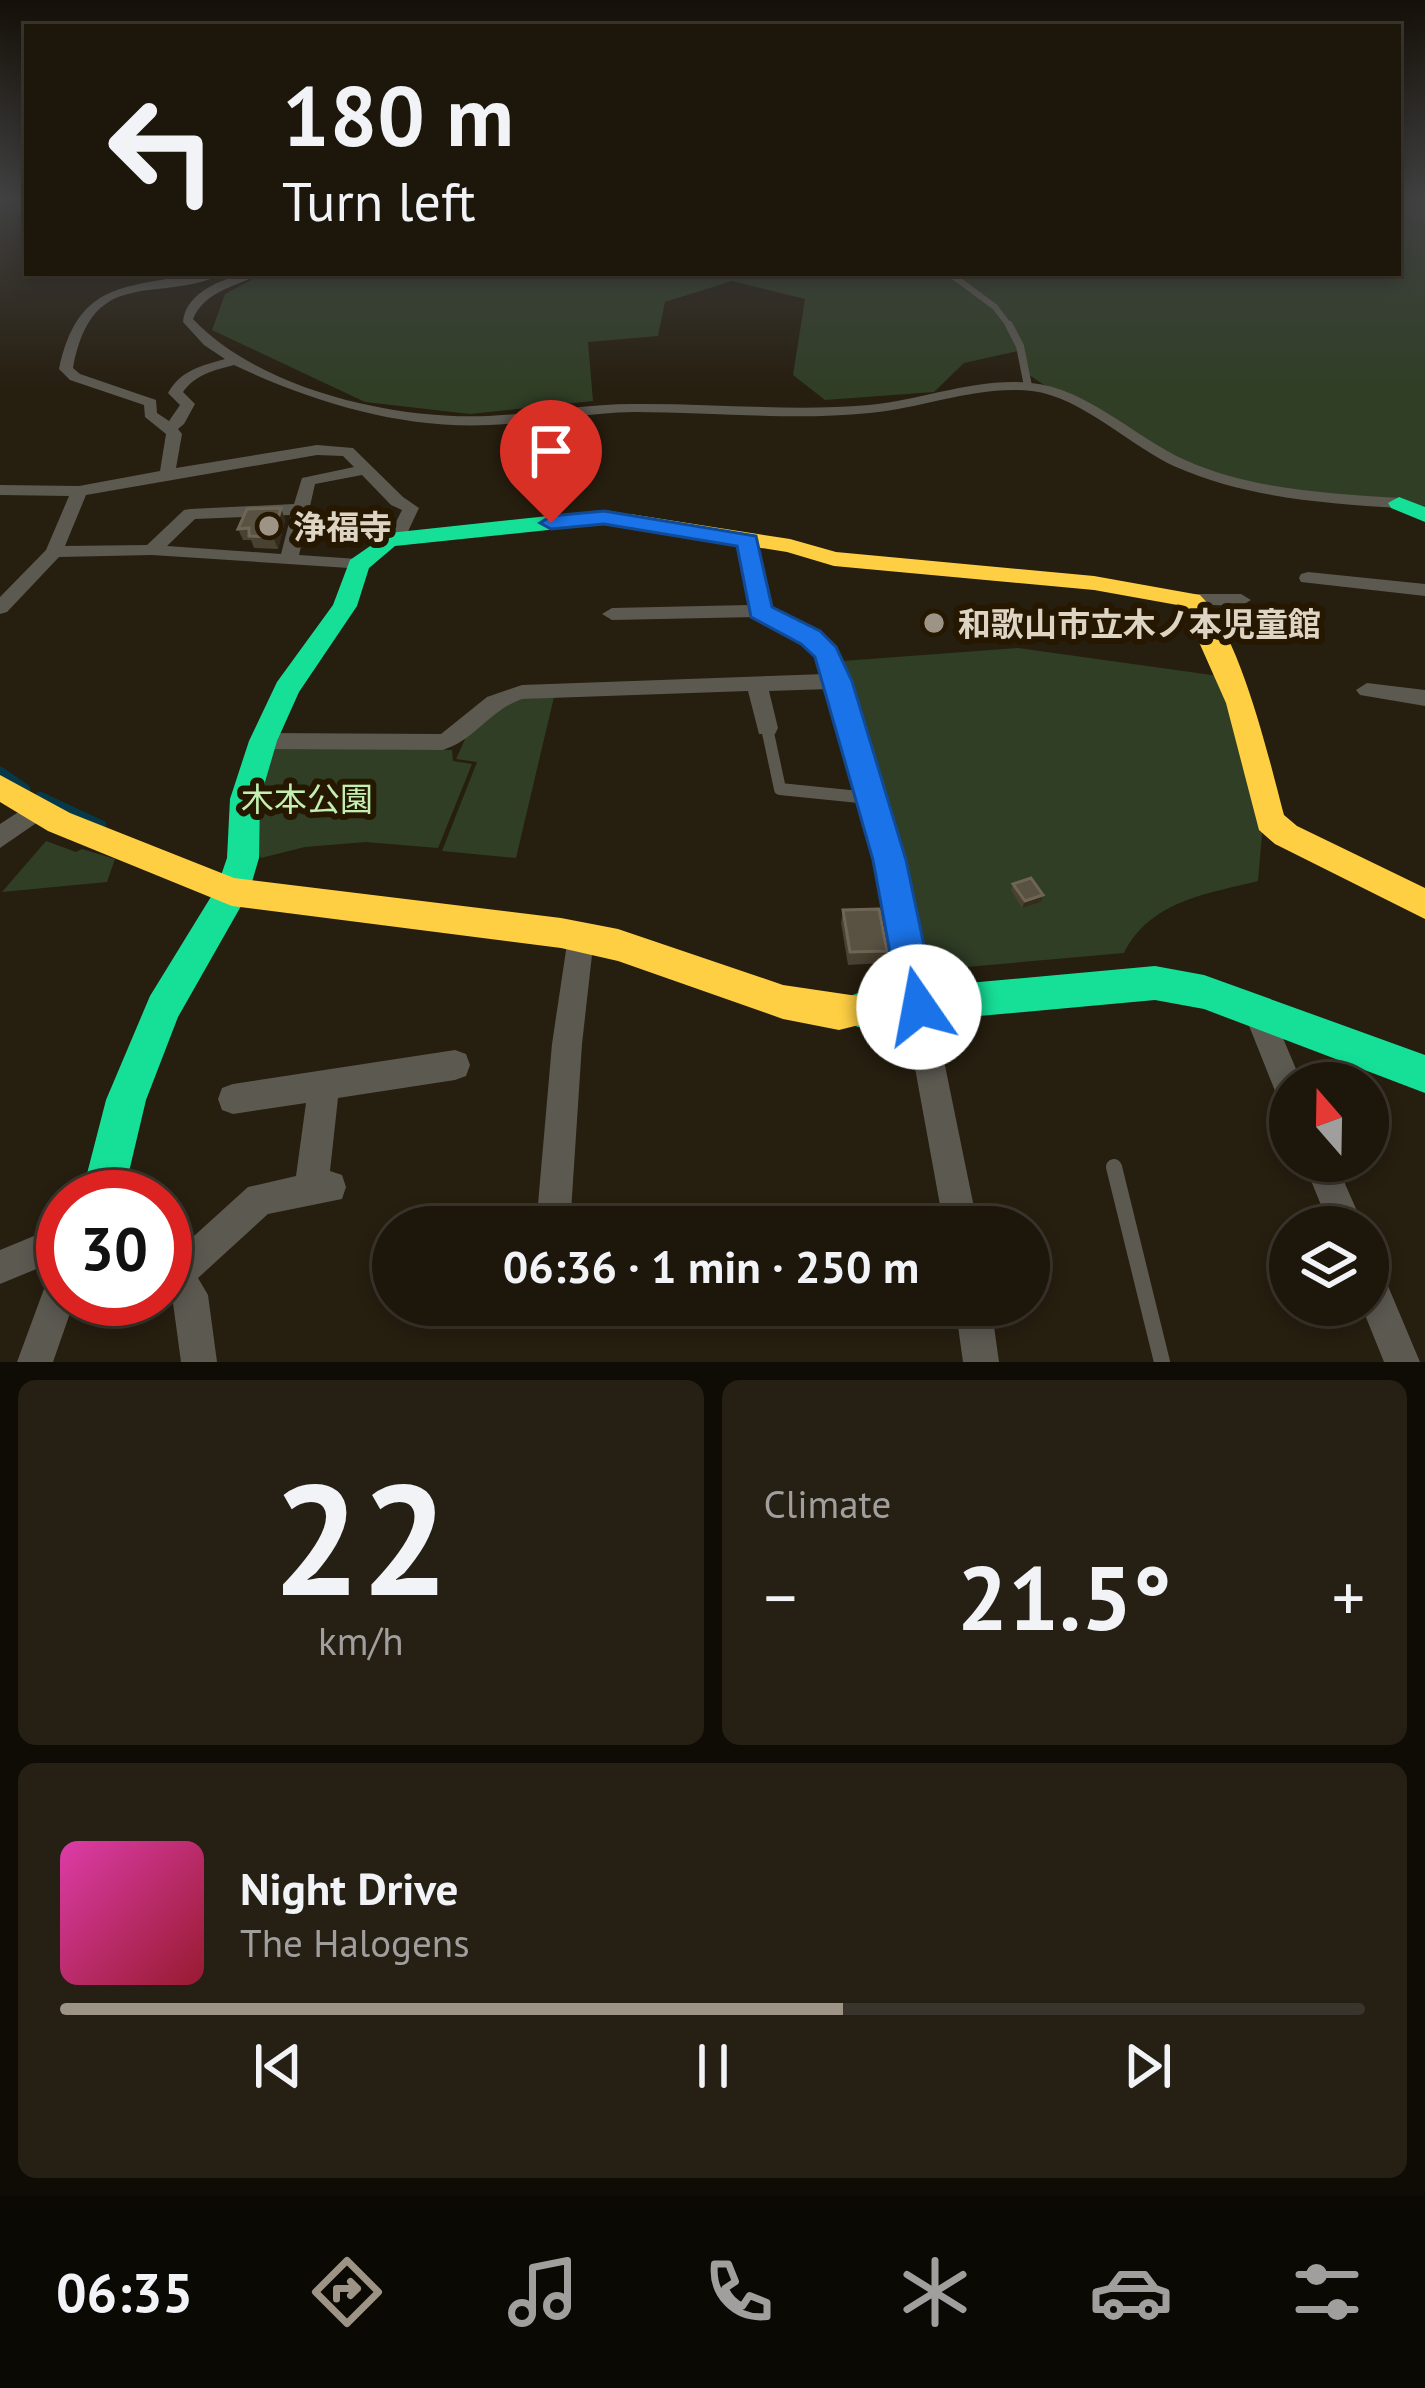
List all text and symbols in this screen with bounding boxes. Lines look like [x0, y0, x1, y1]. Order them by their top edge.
text: 180 m [282, 60, 514, 169]
icon: left [84, 72, 240, 228]
text: Turn left [282, 166, 476, 236]
pin [500, 400, 602, 523]
icon: arrive [518, 418, 584, 484]
place label: 浄福寺 [293, 505, 392, 548]
marker: 浄福寺 [256, 513, 282, 539]
place label: 和歌山市立木ノ本児童館 [958, 602, 1321, 645]
marker: 和歌山市立木ノ本児童館 [921, 610, 947, 636]
park label: 木本公園 [241, 777, 373, 820]
position arrow [856, 944, 982, 1070]
north arrow [1269, 1062, 1389, 1182]
map controls [1269, 1062, 1389, 1326]
speed limit sign: 30 [36, 1170, 192, 1326]
button: layers [1269, 1206, 1389, 1326]
text: 06:36 · 1 min · 250 m [503, 1237, 919, 1295]
text: 22 [272, 1436, 449, 1638]
text: Climate [764, 1478, 891, 1529]
text: 21.5° [957, 1538, 1172, 1655]
text: − [764, 1554, 797, 1639]
text: + [1332, 1554, 1365, 1639]
text: km/h [318, 1615, 404, 1666]
text: Night Drive [240, 1859, 458, 1917]
text: The Halogens [240, 1917, 470, 1968]
icon: previous [245, 2033, 311, 2099]
icon: pause [680, 2033, 746, 2099]
icon: next [1115, 2033, 1181, 2099]
icon: directions [305, 2250, 389, 2334]
icon: music [501, 2250, 585, 2334]
icon: phone [697, 2250, 781, 2334]
icon: climate [893, 2250, 977, 2334]
icon: car [1089, 2250, 1173, 2334]
icon: filters [1285, 2250, 1369, 2334]
text: 06:35 [56, 2257, 193, 2327]

